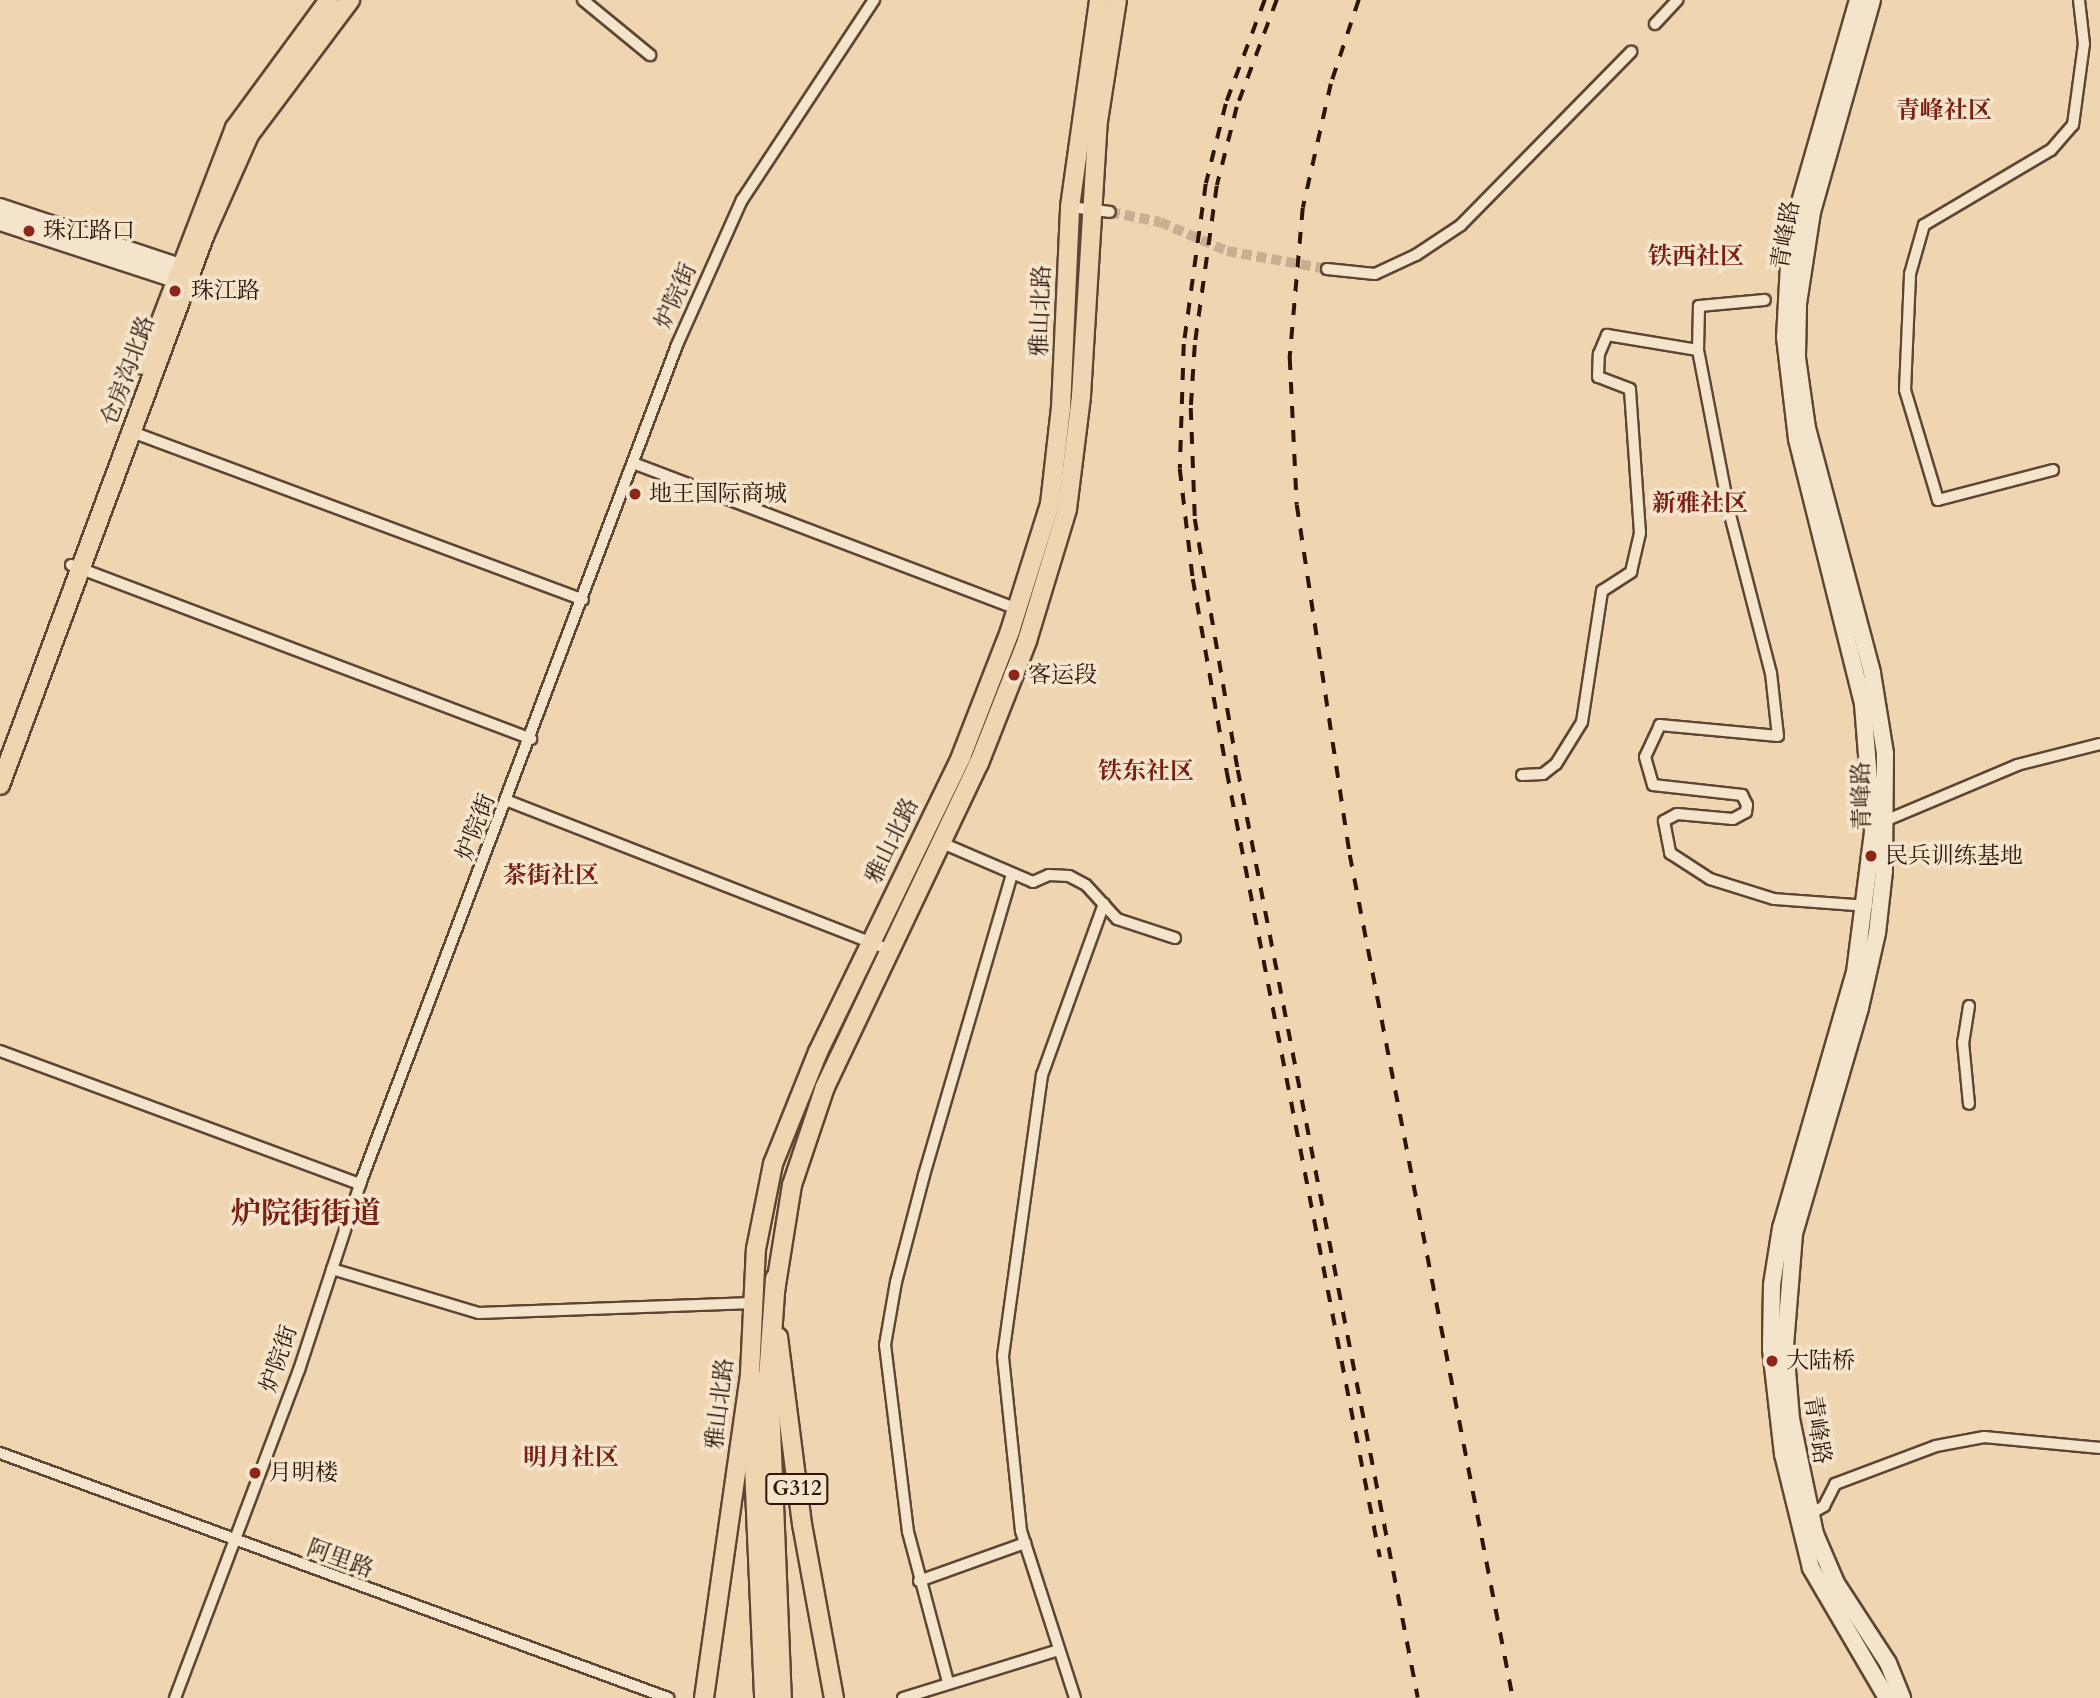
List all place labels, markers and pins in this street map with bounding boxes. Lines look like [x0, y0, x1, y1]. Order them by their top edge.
place label: 珠江路口 [43, 217, 135, 245]
marker: 珠江路口 [21, 223, 37, 239]
place label: 珠江路 [191, 277, 260, 305]
marker: 珠江路 [165, 281, 185, 301]
place label: 地王国际商城 [649, 480, 787, 508]
marker: 地王国际商城 [627, 486, 643, 502]
place label: 客运段 [1028, 661, 1097, 689]
marker: 客运段 [1006, 667, 1022, 683]
place label: 民兵训练基地 [1885, 842, 2023, 870]
marker: 民兵训练基地 [1863, 848, 1879, 864]
place label: 大陆桥 [1786, 1347, 1855, 1375]
marker: 大陆桥 [1764, 1353, 1780, 1369]
place label: 月明楼 [269, 1459, 338, 1487]
marker: 月明楼 [247, 1465, 263, 1481]

